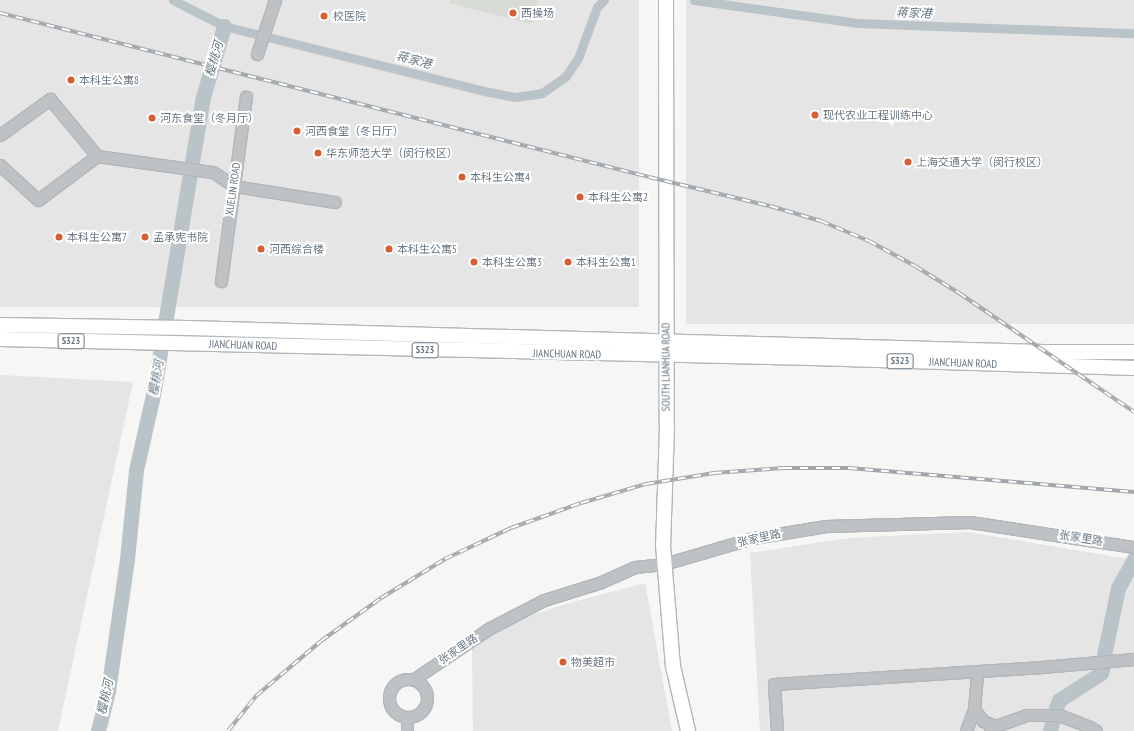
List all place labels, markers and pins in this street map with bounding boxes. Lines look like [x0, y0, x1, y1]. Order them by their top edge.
place label: 西操场 [521, 6, 554, 20]
marker: 西操场 [508, 8, 518, 18]
place label: 校医院 [333, 9, 366, 23]
marker: 校医院 [318, 10, 330, 22]
place label: 本科生公寓8 [79, 73, 139, 87]
marker: 本科生公寓8 [66, 75, 76, 85]
place label: 现代农业工程训练中心 [823, 108, 933, 122]
marker: 现代农业工程训练中心 [810, 110, 820, 120]
place label: 河东食堂（冬月厅） [160, 111, 259, 125]
marker: 河东食堂（冬月厅） [147, 113, 157, 123]
place label: 河西食堂（冬日厅） [305, 124, 404, 138]
marker: 河西食堂（冬日厅） [292, 126, 302, 136]
place label: 华东师范大学（闵行校区） [326, 146, 458, 160]
marker: 华东师范大学（闵行校区） [313, 148, 323, 158]
place label: 上海交通大学（闵行校区） [916, 155, 1048, 169]
marker: 上海交通大学（闵行校区） [903, 157, 913, 167]
place label: 本科生公寓4 [470, 170, 530, 184]
marker: 本科生公寓4 [457, 172, 467, 182]
place label: 本科生公寓2 [588, 190, 648, 204]
marker: 本科生公寓2 [575, 192, 585, 202]
place label: 本科生公寓7 [67, 230, 127, 244]
place label: 孟承宪书院 [153, 230, 208, 244]
marker: 本科生公寓7 [54, 232, 64, 242]
marker: 孟承宪书院 [140, 232, 150, 242]
place label: 河西综合楼 [269, 242, 324, 256]
place label: 本科生公寓5 [397, 242, 457, 256]
marker: 河西综合楼 [256, 244, 266, 254]
marker: 本科生公寓5 [384, 244, 394, 254]
place label: 本科生公寓3 [482, 255, 542, 269]
place label: 本科生公寓1 [576, 255, 636, 269]
marker: 本科生公寓3 [469, 257, 479, 267]
marker: 本科生公寓1 [563, 257, 573, 267]
place label: 物美超市 [571, 655, 615, 669]
marker: 物美超市 [558, 657, 568, 667]

